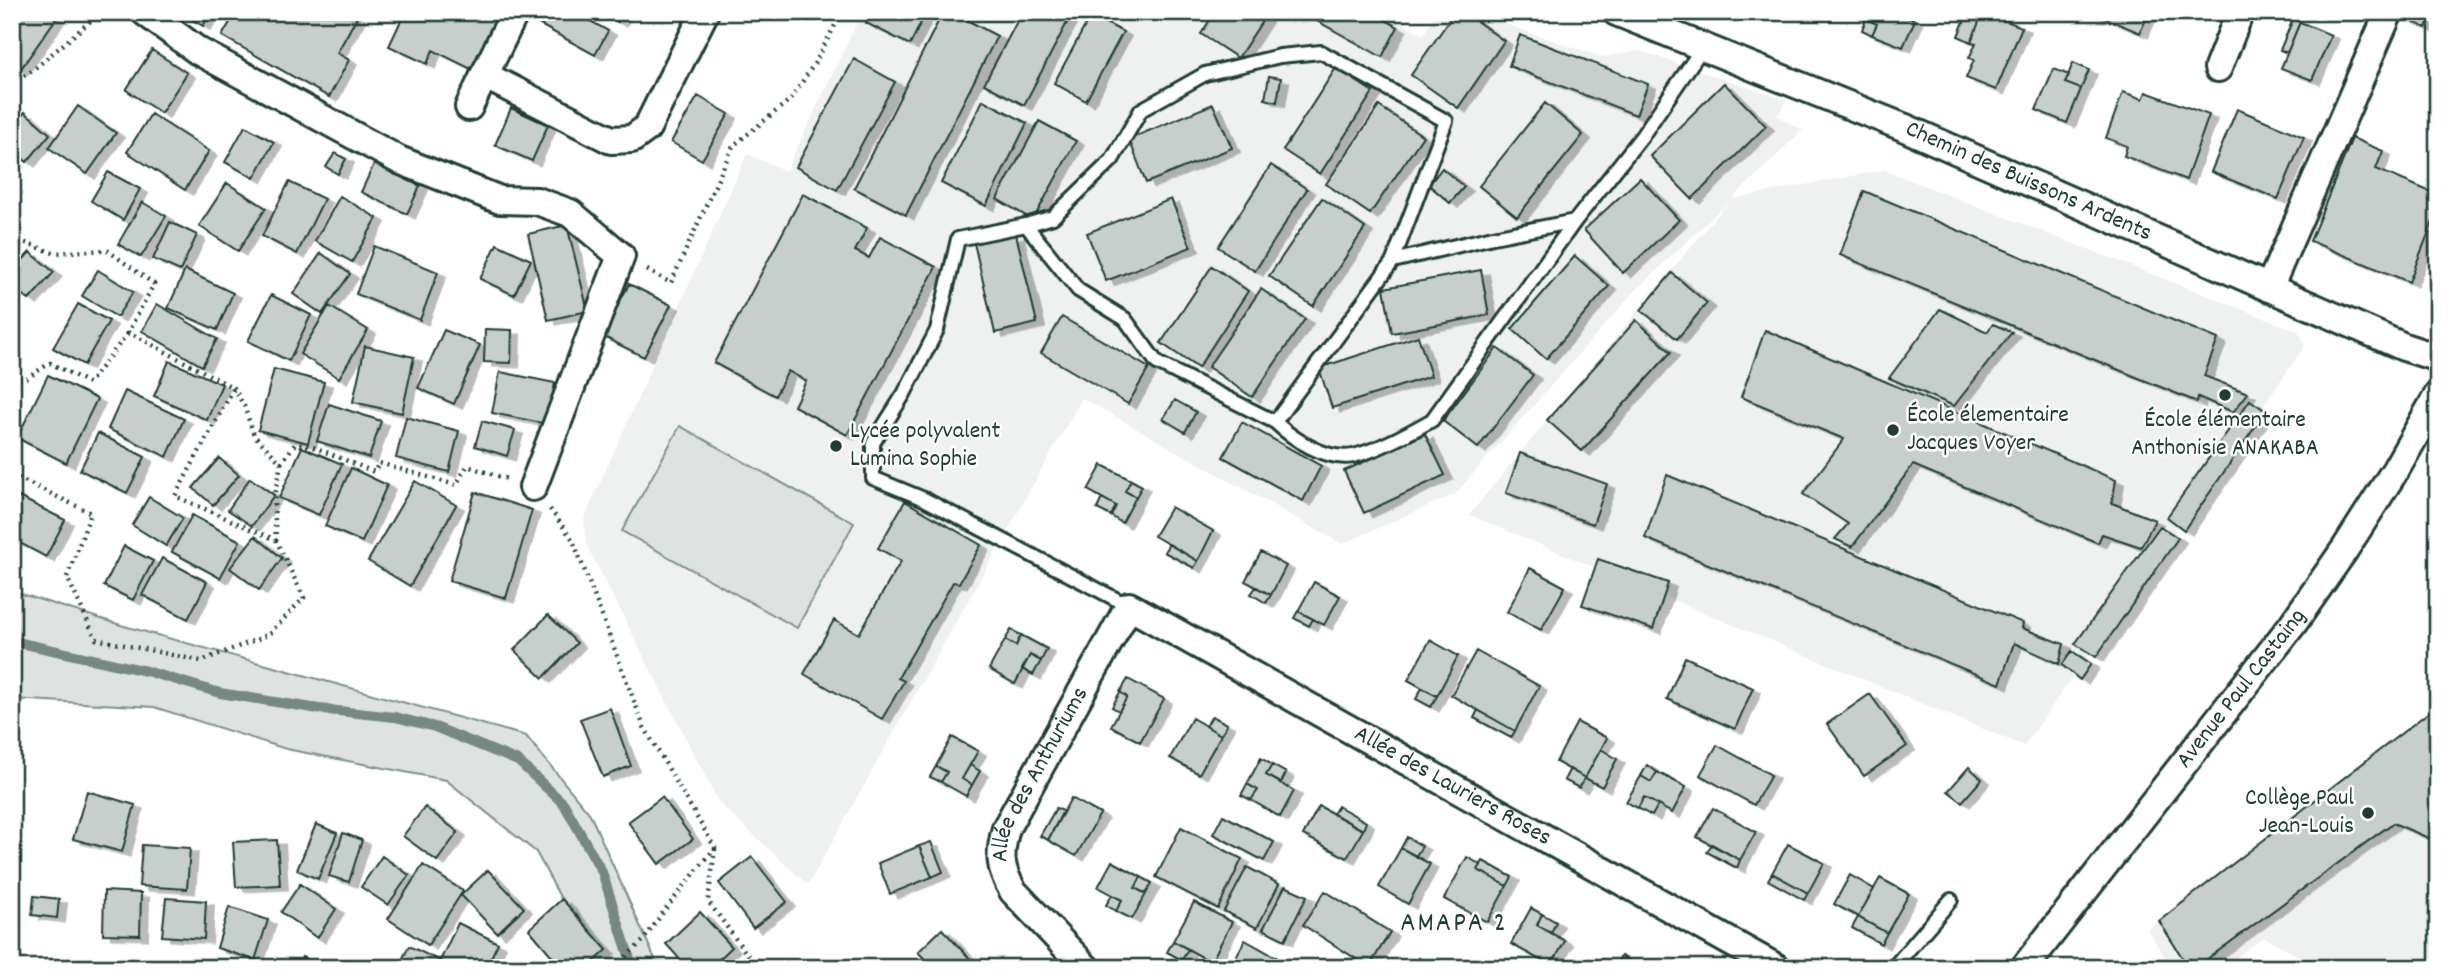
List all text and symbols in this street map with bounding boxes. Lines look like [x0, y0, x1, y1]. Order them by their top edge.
street label: Chemin des Buissons Ardents [1900, 113, 2157, 251]
marker: École élémentaire Anthonisie ANAKABA [2217, 387, 2233, 403]
place label: École élementaire Jacques Voyer [1907, 399, 2069, 461]
place label: École élémentaire Anthonisie ANAKABA [2131, 404, 2319, 466]
place label: Lycée polyvalent Lumina Sophie [850, 415, 1000, 477]
marker: École élementaire Jacques Voyer [1885, 422, 1901, 438]
marker: Lycée polyvalent Lumina Sophie [828, 438, 844, 454]
street label: Avenue Paul Castaing [2169, 602, 2315, 776]
street label: Allée des Anthuriums [984, 681, 1098, 862]
street label: Allée des Lauriers Roses [1347, 718, 1557, 855]
place label: Collège Paul Jean-Louis [2245, 782, 2354, 844]
marker: Collège Paul Jean-Louis [2360, 805, 2376, 821]
district label: AMAPA 2 [1400, 905, 1508, 945]

